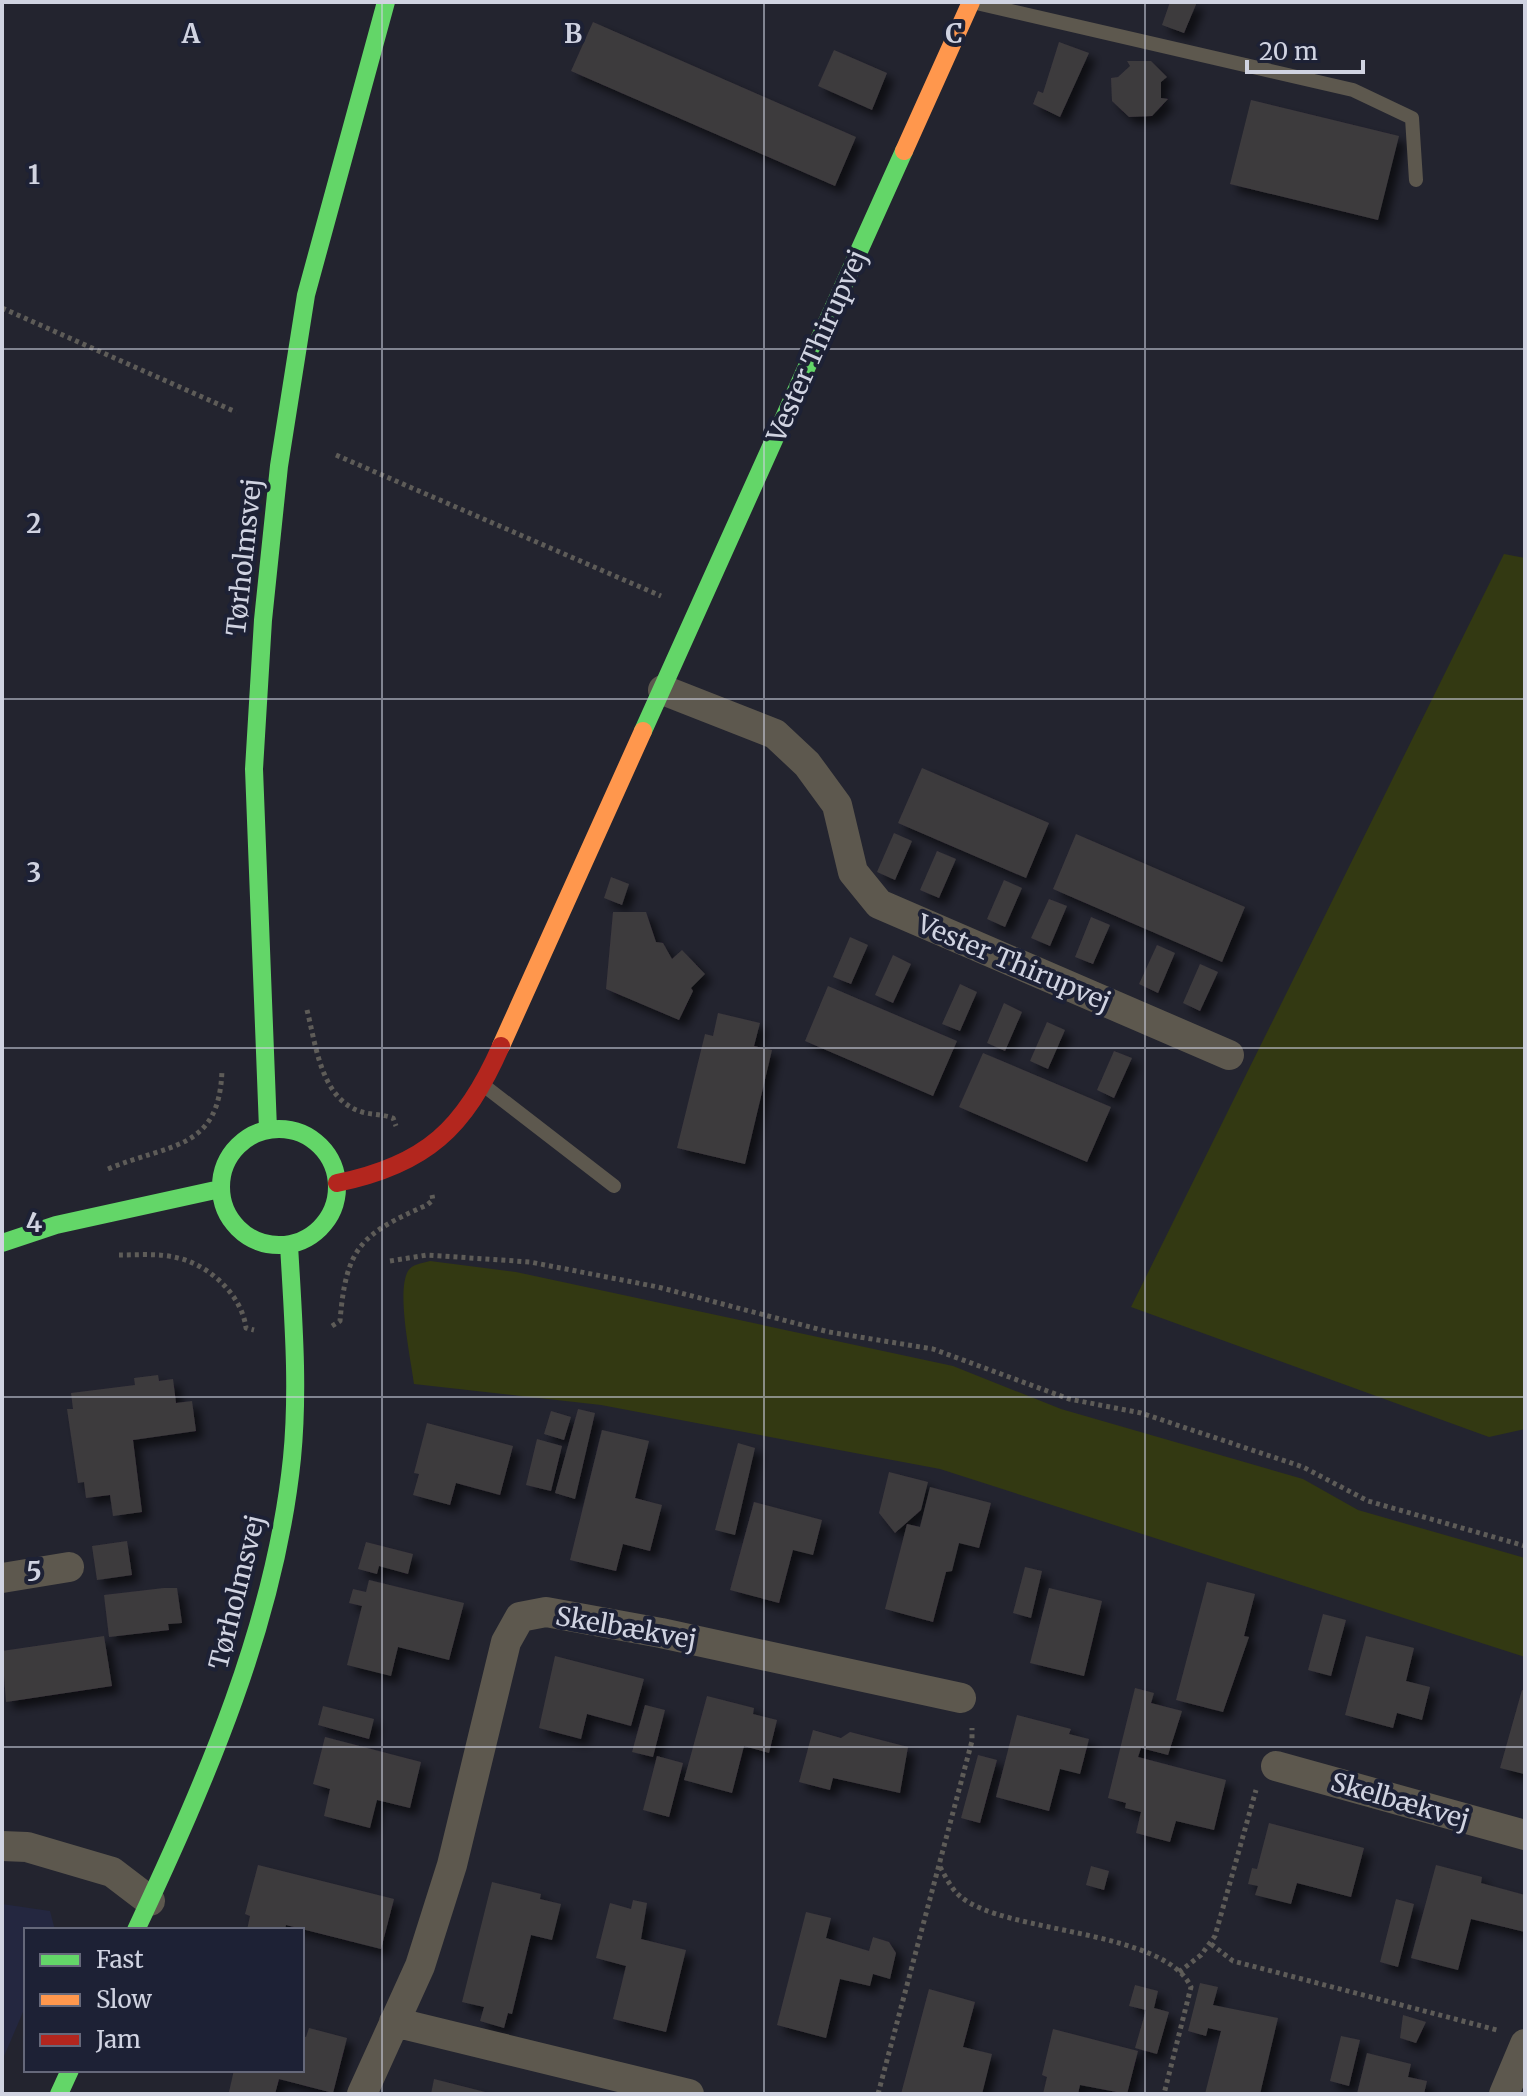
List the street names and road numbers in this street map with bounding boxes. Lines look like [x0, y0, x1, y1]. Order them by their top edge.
street label: Vester Thirupvej [759, 244, 874, 448]
street label: Tørholmsvej [219, 477, 268, 637]
street label: Vester Thirupvej [912, 906, 1116, 1018]
street label: Tørholmsvej [201, 1511, 272, 1673]
street label: Skelbækvej [553, 1599, 699, 1656]
street label: Skelbækvej [1327, 1765, 1473, 1836]

